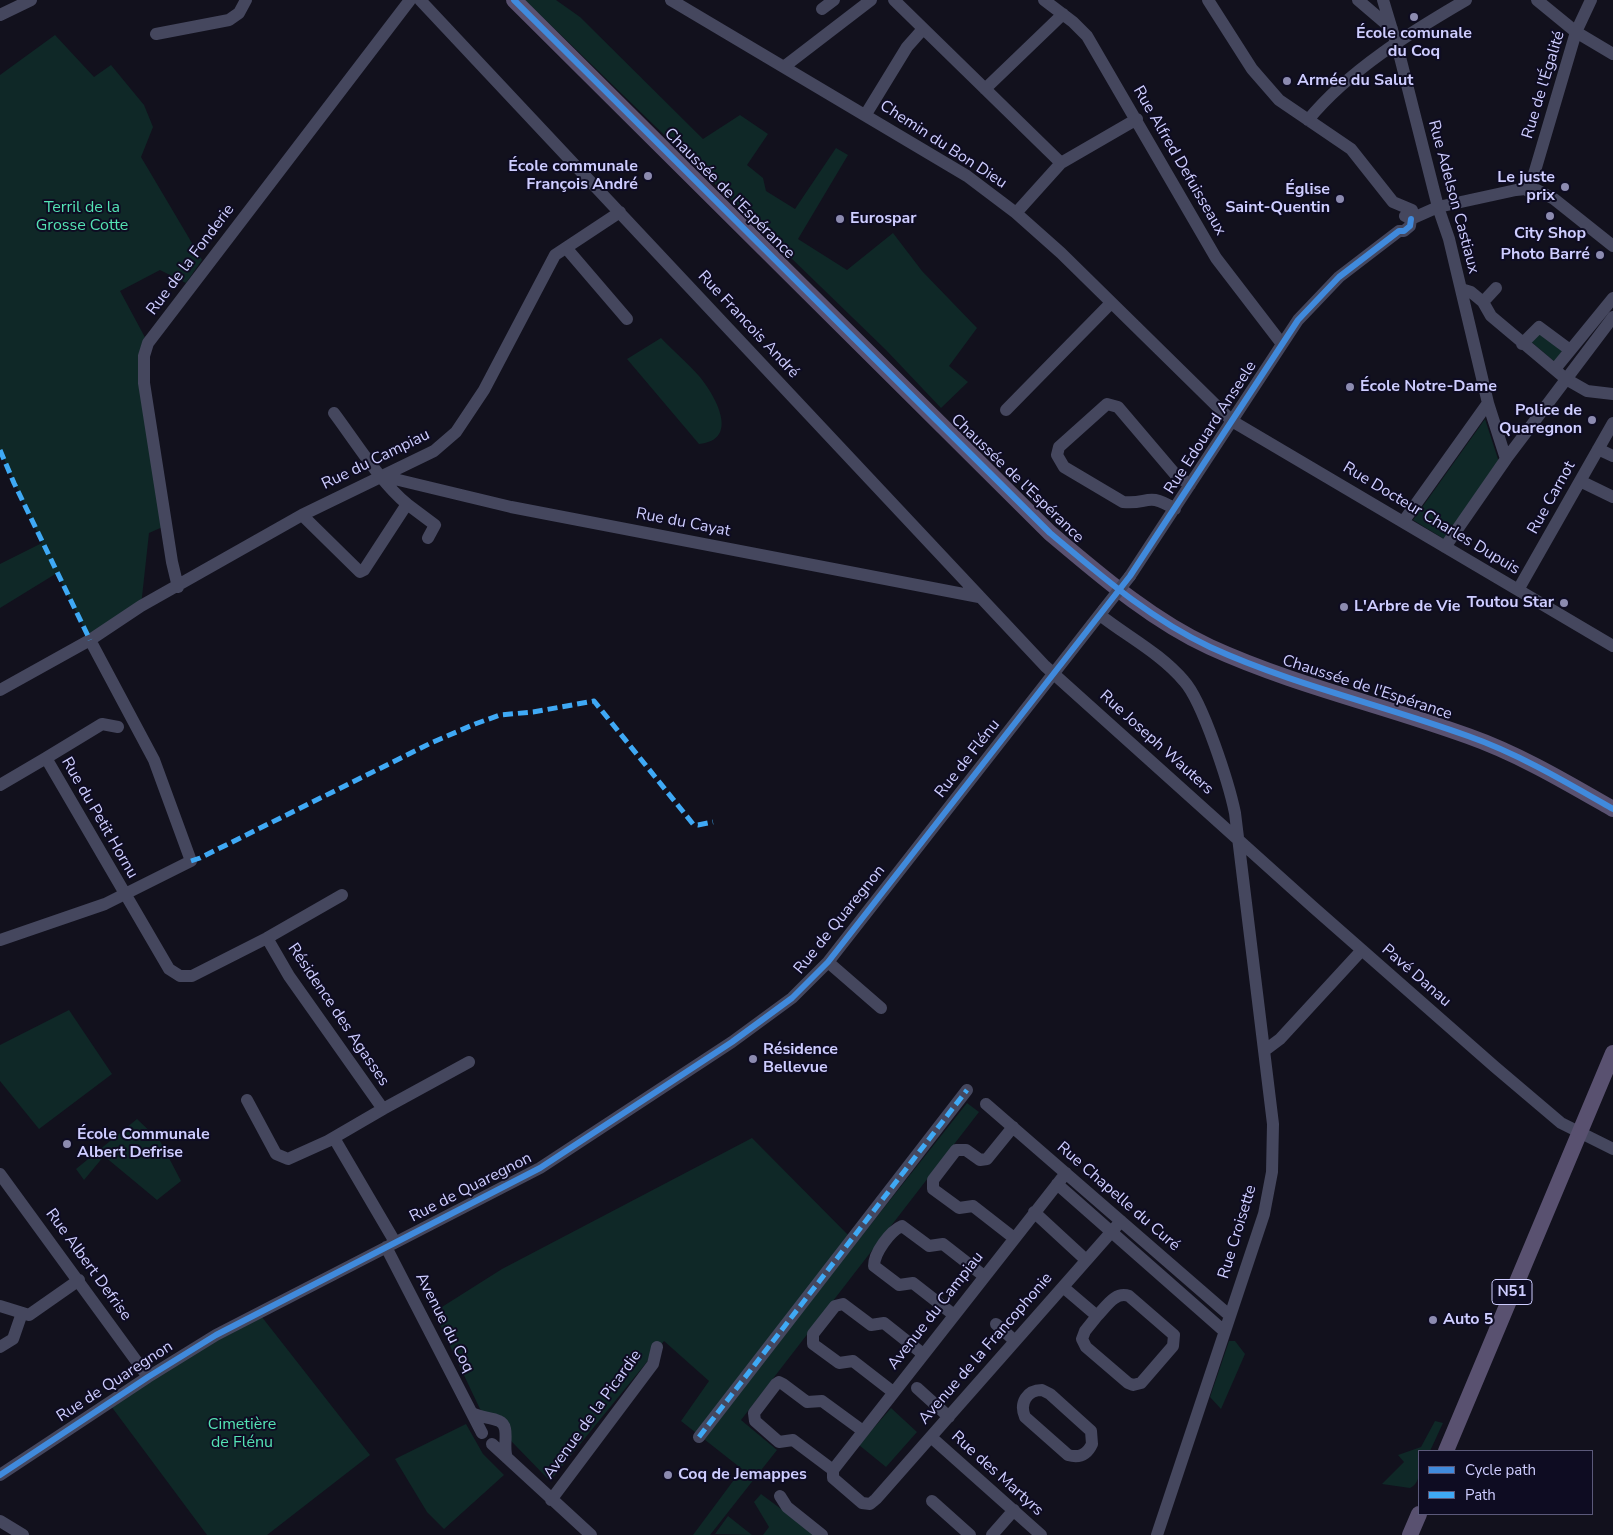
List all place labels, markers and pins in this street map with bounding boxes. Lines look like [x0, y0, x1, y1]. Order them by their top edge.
marker: École comunale du Coq [1408, 11, 1420, 23]
place label: École comunale du Coq [1356, 24, 1472, 62]
place label: Armée du Salut [1297, 71, 1413, 91]
marker: Armée du Salut [1281, 75, 1293, 87]
place label: École communale François André [508, 157, 638, 195]
place label: Le juste prix [1497, 168, 1555, 206]
marker: École communale François André [642, 170, 654, 182]
place label: Église Saint-Quentin [1225, 180, 1330, 218]
marker: Le juste prix [1559, 181, 1571, 193]
marker: Église Saint-Quentin [1334, 193, 1346, 205]
place label: Eurospar [850, 209, 917, 229]
marker: City Shop [1544, 210, 1556, 222]
marker: Eurospar [834, 213, 846, 225]
place label: City Shop [1514, 224, 1586, 244]
place label: Photo Barré [1501, 245, 1590, 265]
marker: Photo Barré [1594, 249, 1606, 261]
place label: École Notre-Dame [1360, 377, 1497, 397]
marker: École Notre-Dame [1344, 381, 1356, 393]
place label: Police de Quaregnon [1499, 401, 1582, 439]
marker: Police de Quaregnon [1586, 414, 1598, 426]
place label: Toutou Star [1467, 593, 1554, 613]
place label: L'Arbre de Vie [1354, 597, 1461, 617]
marker: Toutou Star [1558, 597, 1570, 609]
marker: L'Arbre de Vie [1338, 601, 1350, 613]
place label: Résidence Bellevue [763, 1040, 838, 1078]
marker: Résidence Bellevue [747, 1053, 759, 1065]
place label: École Communale Albert Defrise [77, 1125, 210, 1163]
marker: École Communale Albert Defrise [61, 1138, 73, 1150]
place label: Auto 5 [1443, 1310, 1493, 1330]
marker: Auto 5 [1427, 1314, 1439, 1326]
place label: Coq de Jemappes [678, 1465, 807, 1485]
marker: Coq de Jemappes [662, 1469, 674, 1481]

